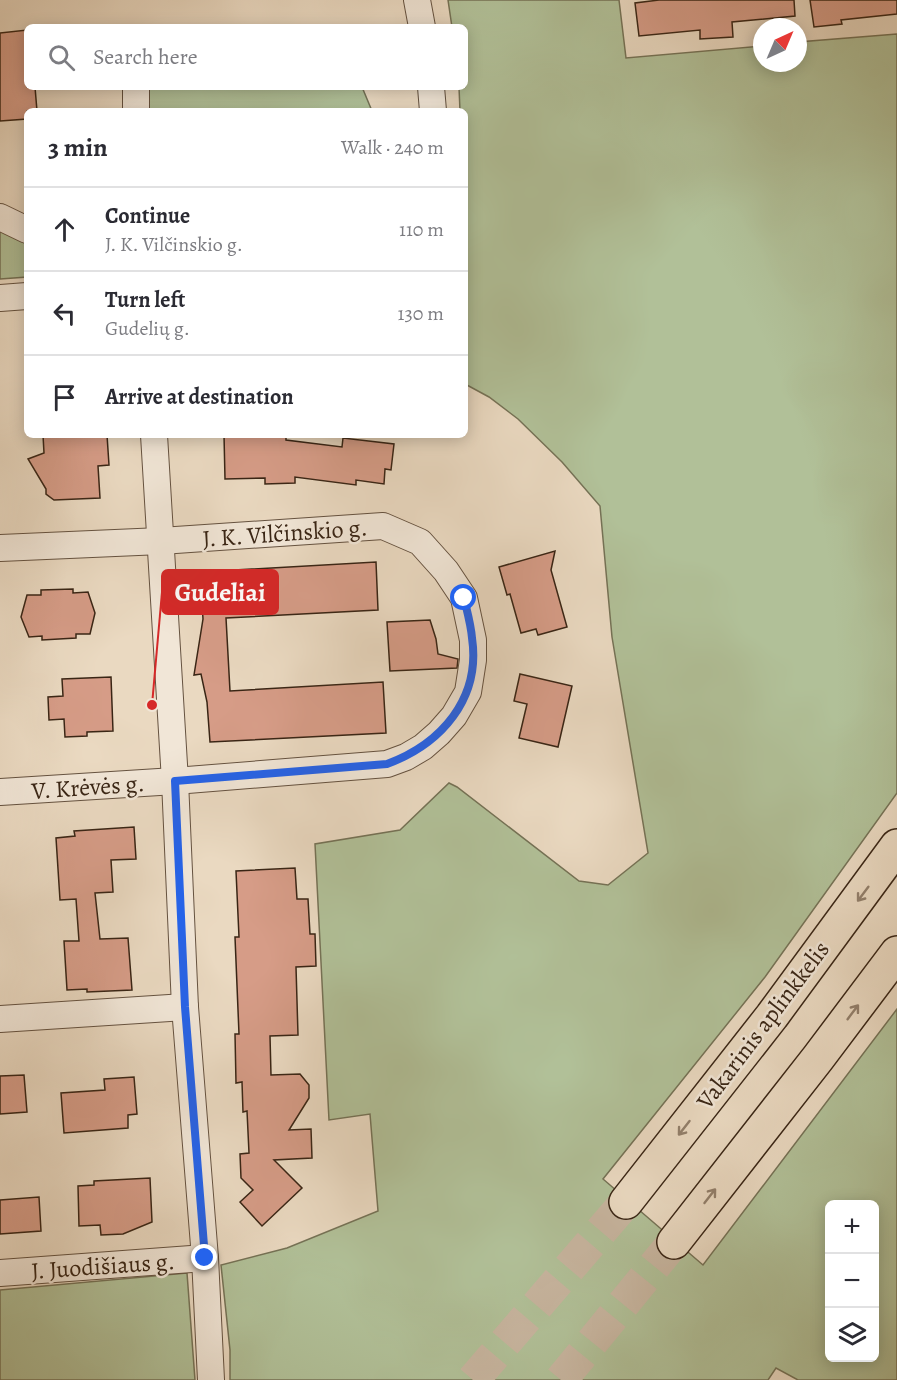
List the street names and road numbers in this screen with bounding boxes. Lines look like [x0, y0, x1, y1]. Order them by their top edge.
street label: J. K. Vilčinskio g. [201, 511, 369, 555]
street label: V. Krėvės g. [29, 767, 146, 807]
street label: Vakarinis aplinkkelis [689, 934, 837, 1116]
street label: J. Juodišiaus g. [30, 1245, 176, 1287]

